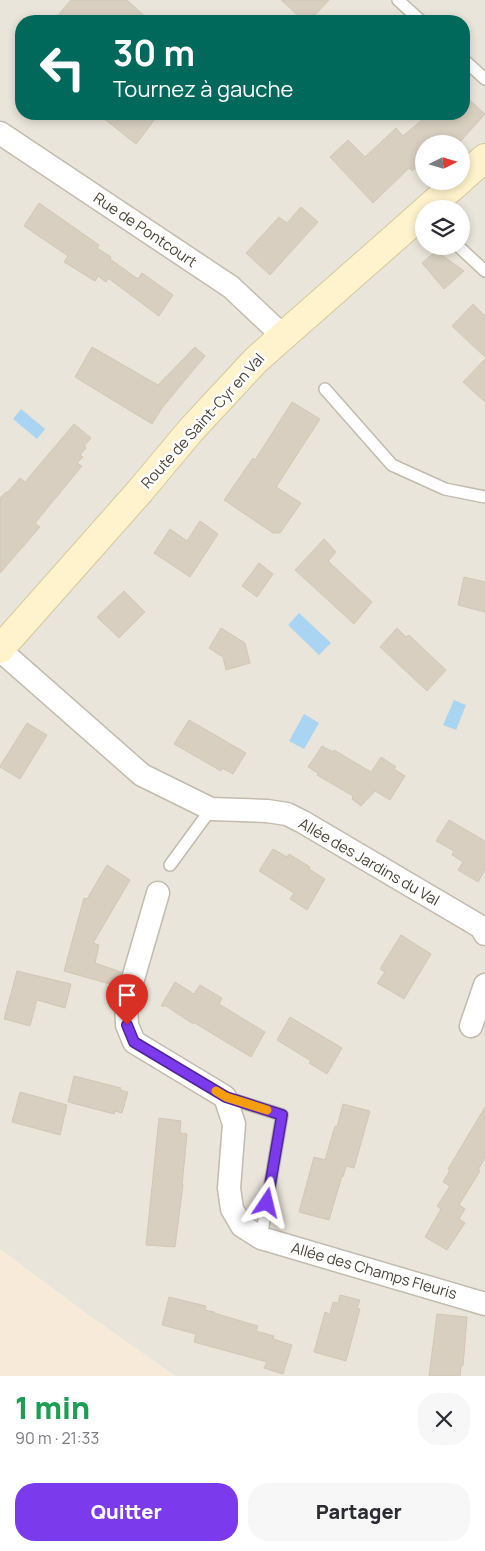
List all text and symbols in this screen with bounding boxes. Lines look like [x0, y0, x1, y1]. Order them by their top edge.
text: 30 m [113, 29, 195, 77]
icon: left [30, 35, 95, 100]
text: Tournez à gauche [113, 74, 293, 104]
north arrow [415, 135, 470, 190]
map controls [415, 135, 470, 255]
street label: Rue de Pontcourt [89, 187, 201, 272]
button: layers [415, 200, 470, 255]
street label: Route de Saint-Cyr en Val [136, 348, 269, 493]
street label: Allée des Jardins du Val [295, 813, 443, 910]
pin [106, 974, 148, 1025]
icon: arrive [113, 981, 141, 1009]
position arrow [240, 1176, 292, 1228]
street label: Allée des Champs Fleuris [289, 1237, 460, 1304]
text: 1 min [15, 1387, 90, 1428]
button: close [418, 1393, 470, 1445]
text: 90 m · 21:33 [15, 1427, 99, 1449]
button: Quitter [15, 1483, 238, 1541]
button: Partager [248, 1483, 470, 1541]

